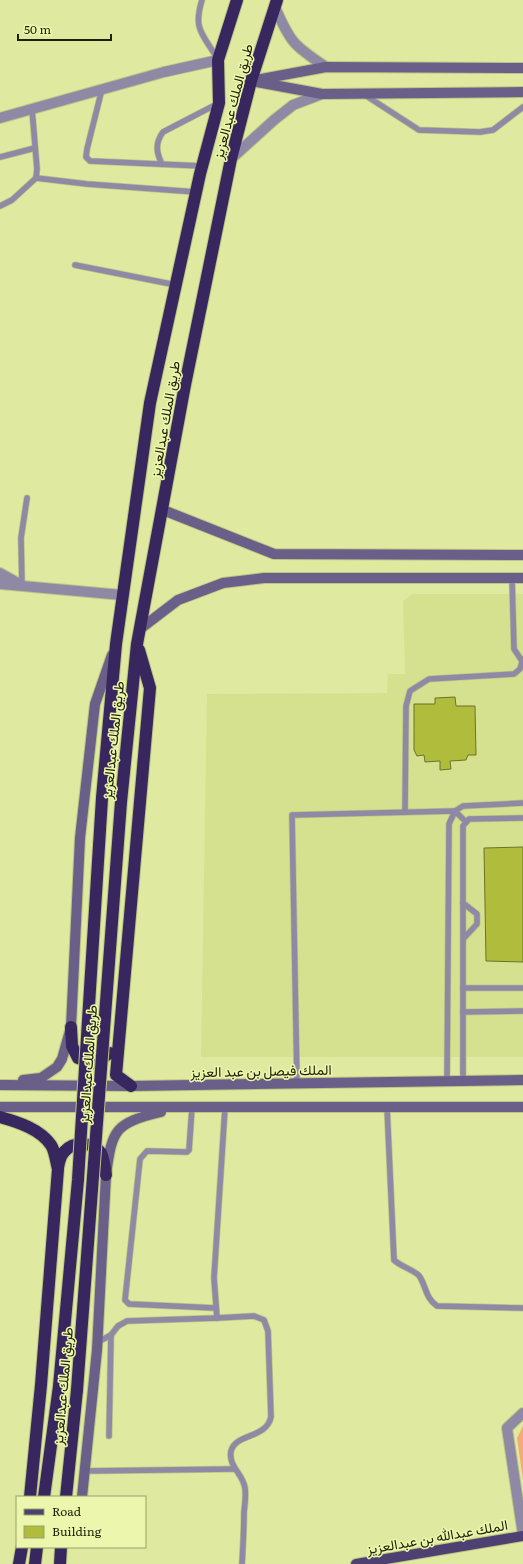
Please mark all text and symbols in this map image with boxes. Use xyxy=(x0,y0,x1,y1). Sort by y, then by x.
scale bar xyxy=(18,16,111,42)
text: 50 m xyxy=(24,20,51,38)
street label: طريق الملك عبدالعزيز xyxy=(207,41,257,162)
street label: طريق الملك عبدالعزيز xyxy=(144,359,184,480)
street label: طريق الملك عبدالعزيز xyxy=(96,680,128,801)
street label: طريق الملك عبدالعزيز xyxy=(73,1004,101,1125)
street label: الملك فيصل بن عبد العزيز xyxy=(189,1059,332,1081)
street label: طريق الملك عبدالعزيز xyxy=(47,1326,77,1447)
legend xyxy=(16,1496,146,1548)
text: Road xyxy=(52,1502,82,1520)
street label: الملك عبدالله بن عبدالعزيز xyxy=(364,1514,509,1558)
text: Building xyxy=(52,1522,102,1540)

